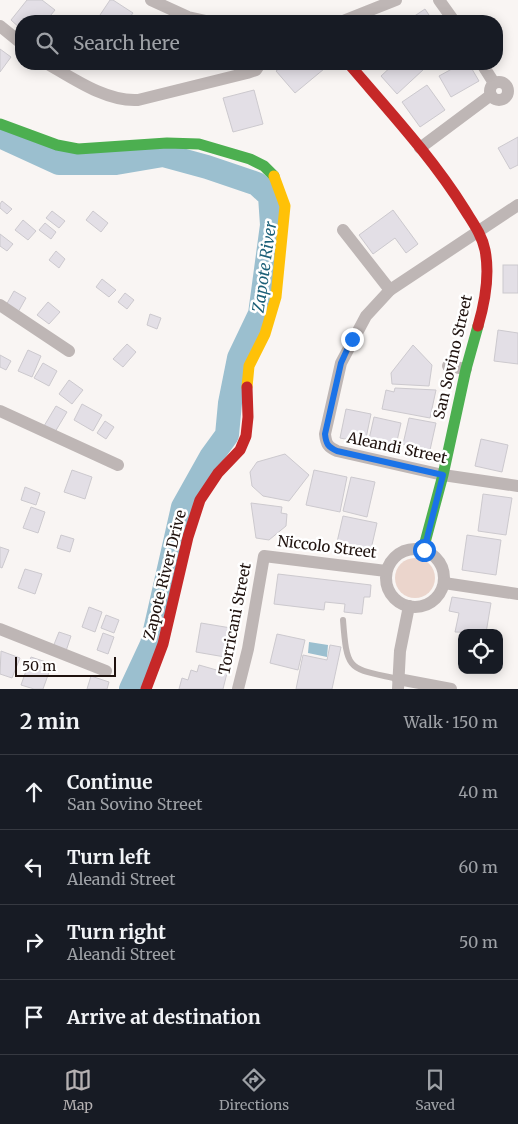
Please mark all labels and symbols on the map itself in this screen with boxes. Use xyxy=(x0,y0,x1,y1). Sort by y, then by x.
water label: Zapote River xyxy=(248,220,280,315)
street label: San Sovino Street xyxy=(429,293,476,421)
route end xyxy=(341,328,364,351)
street label: Aleandi Street xyxy=(344,427,449,467)
street label: Zapote River Drive xyxy=(139,508,190,642)
street label: Niccolo Street xyxy=(276,531,378,562)
route start xyxy=(413,539,436,562)
street label: Torricani Street xyxy=(214,561,255,677)
scale bar xyxy=(15,654,116,677)

